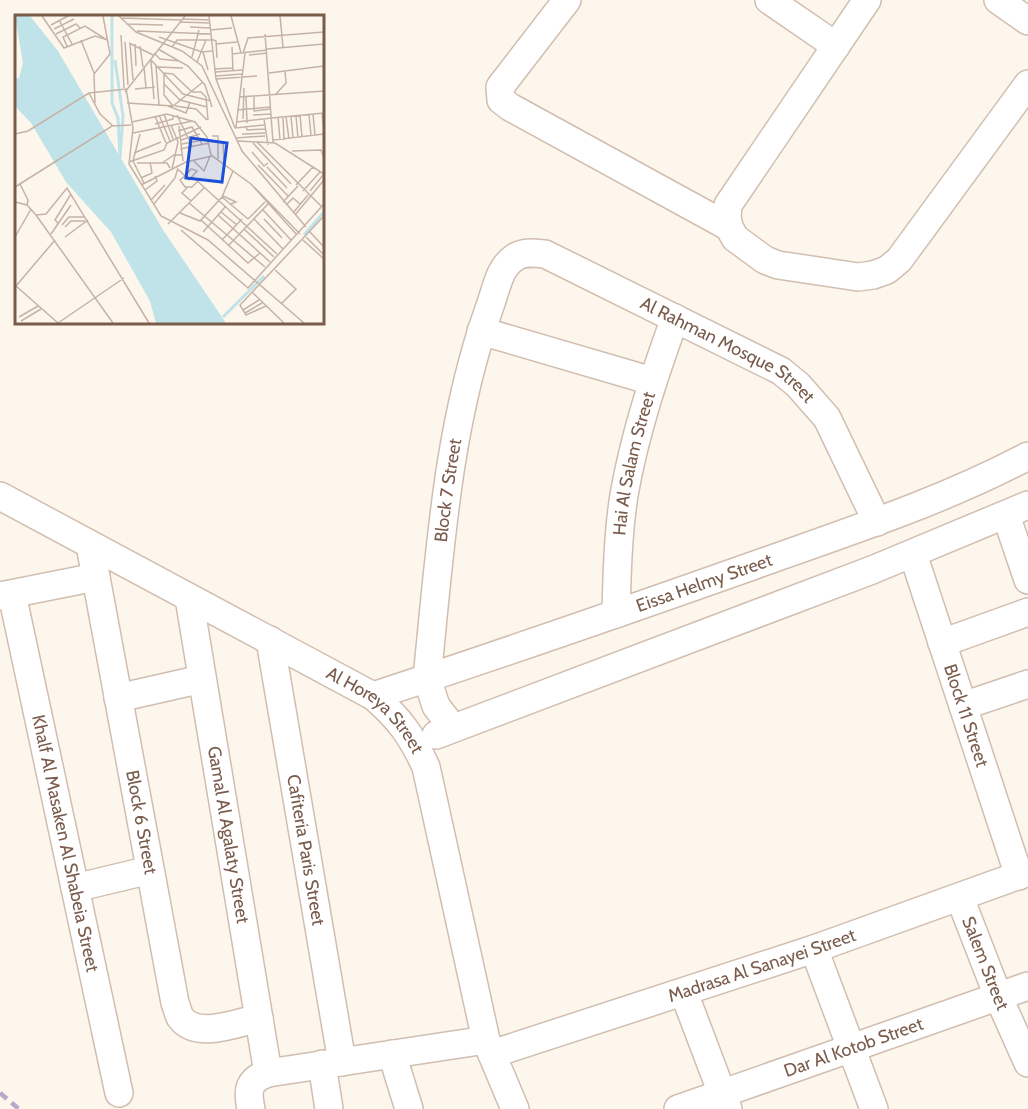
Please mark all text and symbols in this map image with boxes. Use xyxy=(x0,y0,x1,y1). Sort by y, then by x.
inset map xyxy=(15,15,324,324)
street label: Al Rahman Mosque Street xyxy=(637,292,820,407)
street label: Hai Al Salam Street xyxy=(608,389,660,536)
street label: Block 7 Street xyxy=(430,437,466,543)
street label: Eissa Helmy Street xyxy=(633,549,775,617)
street label: Block 11 Street xyxy=(939,661,993,770)
street label: Al Horeya Street xyxy=(323,662,428,757)
street label: Khalf Al Masaken Al Shabeia Street xyxy=(27,713,104,974)
street label: Gamal Al Agalaty Street xyxy=(203,744,254,925)
street label: Block 6 Street xyxy=(121,768,162,876)
street label: Cafiteria Paris Street xyxy=(282,773,330,927)
street label: Salem Street xyxy=(957,913,1014,1014)
street label: Madrasa Al Sanayei Street xyxy=(665,924,859,1007)
street label: Dar Al Kotob Street xyxy=(781,1013,926,1082)

